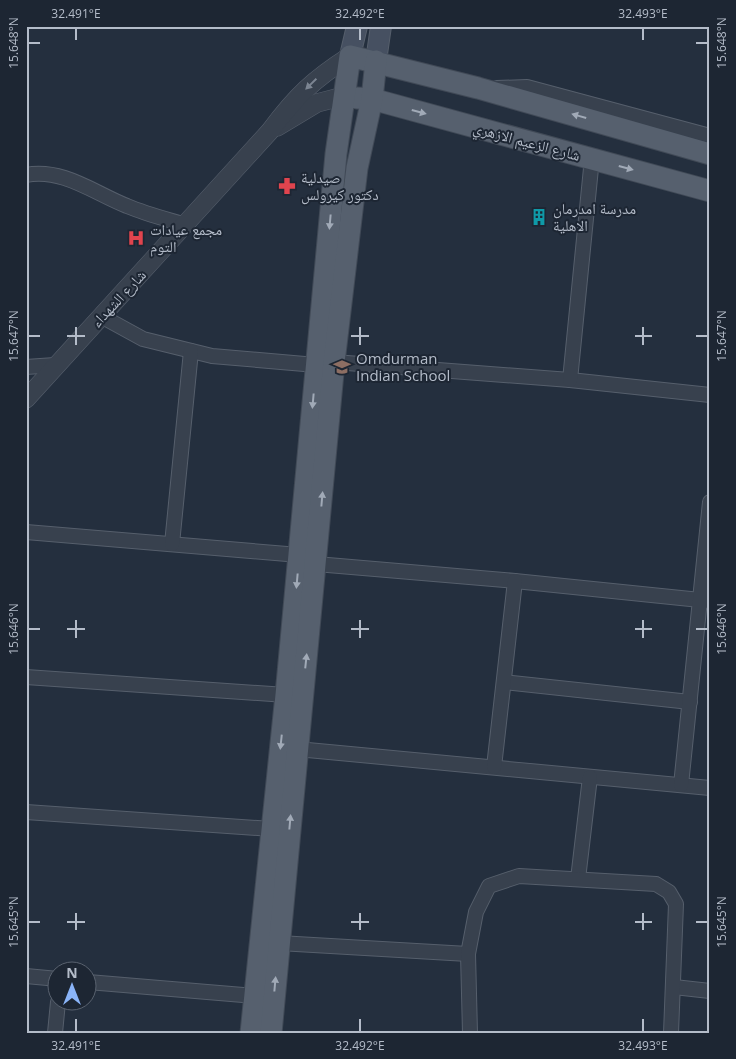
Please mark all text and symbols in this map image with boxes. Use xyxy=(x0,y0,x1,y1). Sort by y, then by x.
text: 32.491°E xyxy=(51,5,101,22)
text: 32.492°E xyxy=(335,5,385,22)
text: 32.493°E xyxy=(618,5,668,22)
text: 15.648°N xyxy=(5,17,22,69)
text: 15.648°N xyxy=(713,17,730,69)
one-way arrow xyxy=(305,78,317,90)
one-way arrow xyxy=(411,108,426,116)
one-way arrow xyxy=(571,112,586,120)
street label: شارع الزعيم الازهري xyxy=(471,117,583,168)
one-way arrow xyxy=(619,164,634,172)
place label: صيدلية دكتور كيرولس xyxy=(301,167,379,205)
pharmacy icon: صيدلية دكتور كيرولس xyxy=(277,176,297,196)
place label: مدرسة امدرمان الاهلية xyxy=(553,198,636,235)
building icon: مدرسة امدرمان الاهلية xyxy=(529,207,549,227)
one-way arrow xyxy=(326,215,334,231)
place label: مجمع عيادات التوم xyxy=(150,219,222,257)
hospital icon: مجمع عيادات التوم xyxy=(126,228,146,248)
street label: شارع الشهداء xyxy=(86,265,151,332)
text: 15.647°N xyxy=(5,310,22,362)
text: 15.647°N xyxy=(713,310,730,362)
place label: Omdurman Indian School xyxy=(356,348,450,385)
school or university icon: Omdurman Indian School xyxy=(332,357,352,377)
one-way arrow xyxy=(309,394,317,410)
one-way arrow xyxy=(318,491,326,507)
one-way arrow xyxy=(293,573,301,589)
text: 15.646°N xyxy=(5,603,22,655)
text: 15.646°N xyxy=(713,603,730,655)
one-way arrow xyxy=(302,652,310,668)
one-way arrow xyxy=(277,735,285,751)
one-way arrow xyxy=(286,814,294,830)
text: 15.645°N xyxy=(5,896,22,948)
text: 15.645°N xyxy=(713,896,730,948)
north arrow xyxy=(48,962,98,1012)
text: N xyxy=(66,963,78,982)
one-way arrow xyxy=(271,976,279,992)
text: 32.491°E xyxy=(51,1037,101,1054)
text: 32.492°E xyxy=(335,1037,385,1054)
text: 32.493°E xyxy=(618,1037,668,1054)

